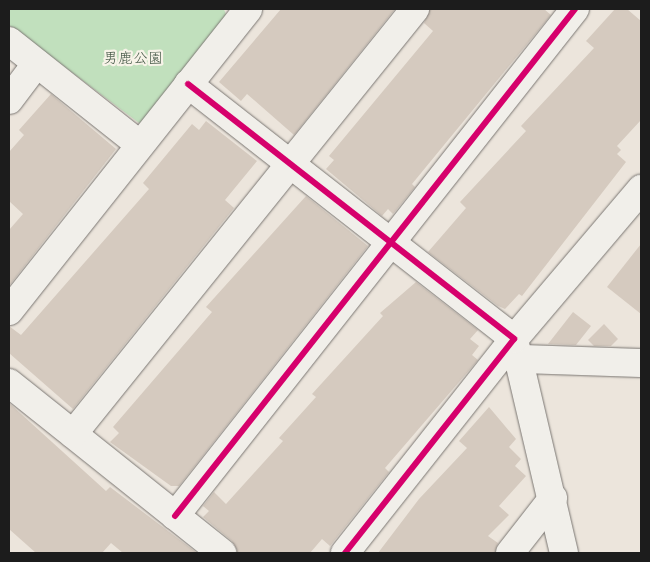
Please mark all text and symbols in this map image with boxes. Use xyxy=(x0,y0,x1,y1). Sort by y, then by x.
park label: 男鹿公園 xyxy=(103,49,163,67)

